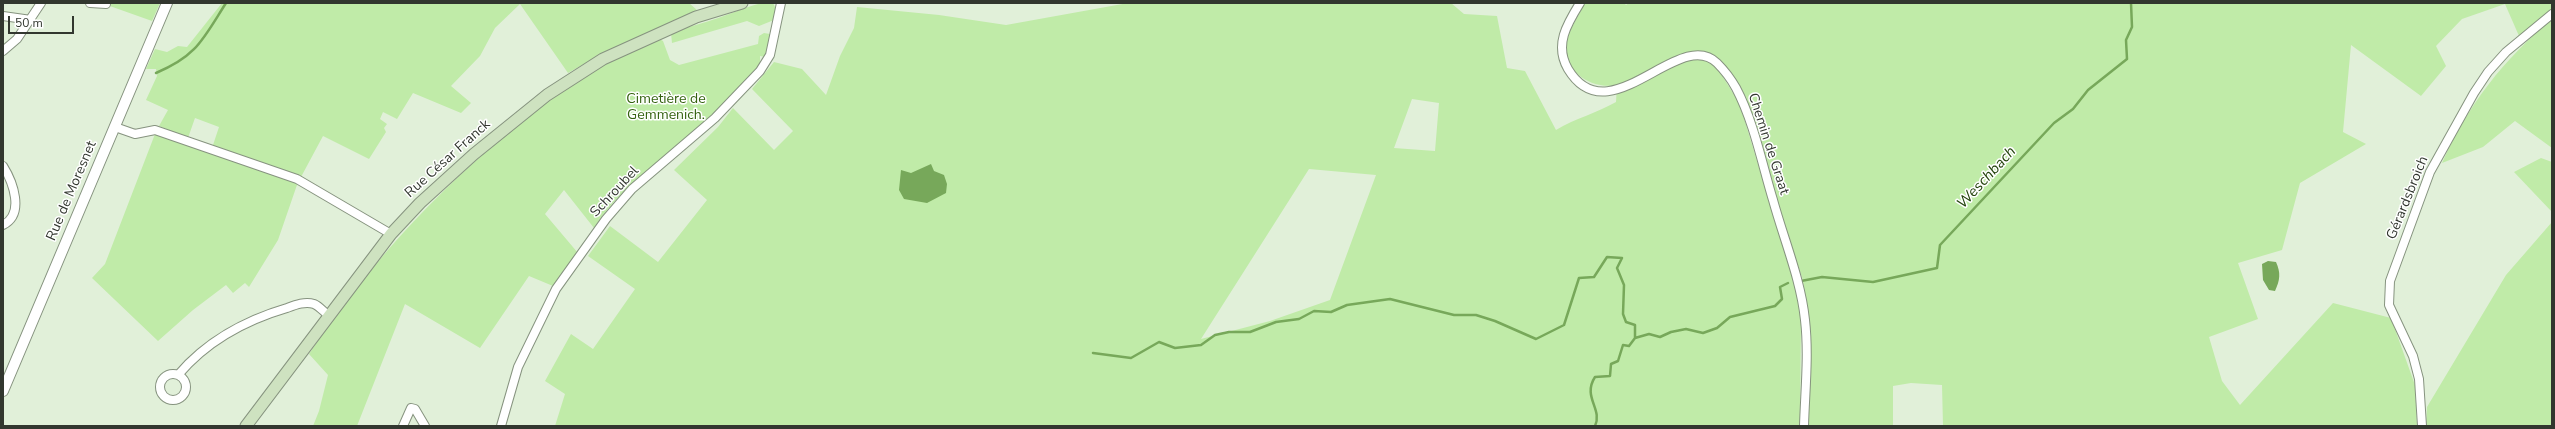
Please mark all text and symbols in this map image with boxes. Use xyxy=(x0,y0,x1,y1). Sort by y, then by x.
scale bar xyxy=(10,8,76,34)
text: 50 m xyxy=(15,15,43,31)
street label: Chemin de Graat xyxy=(1744,91,1792,197)
park label: Cimetière de Gemmenich. xyxy=(626,92,706,124)
street label: Rue César Franck xyxy=(402,116,494,202)
street label: Rue de Moresnet xyxy=(43,139,101,243)
water label: Weschbach xyxy=(1954,143,2020,213)
street label: Gérardsbroich xyxy=(2384,154,2432,242)
street label: Schroubel xyxy=(587,163,643,221)

